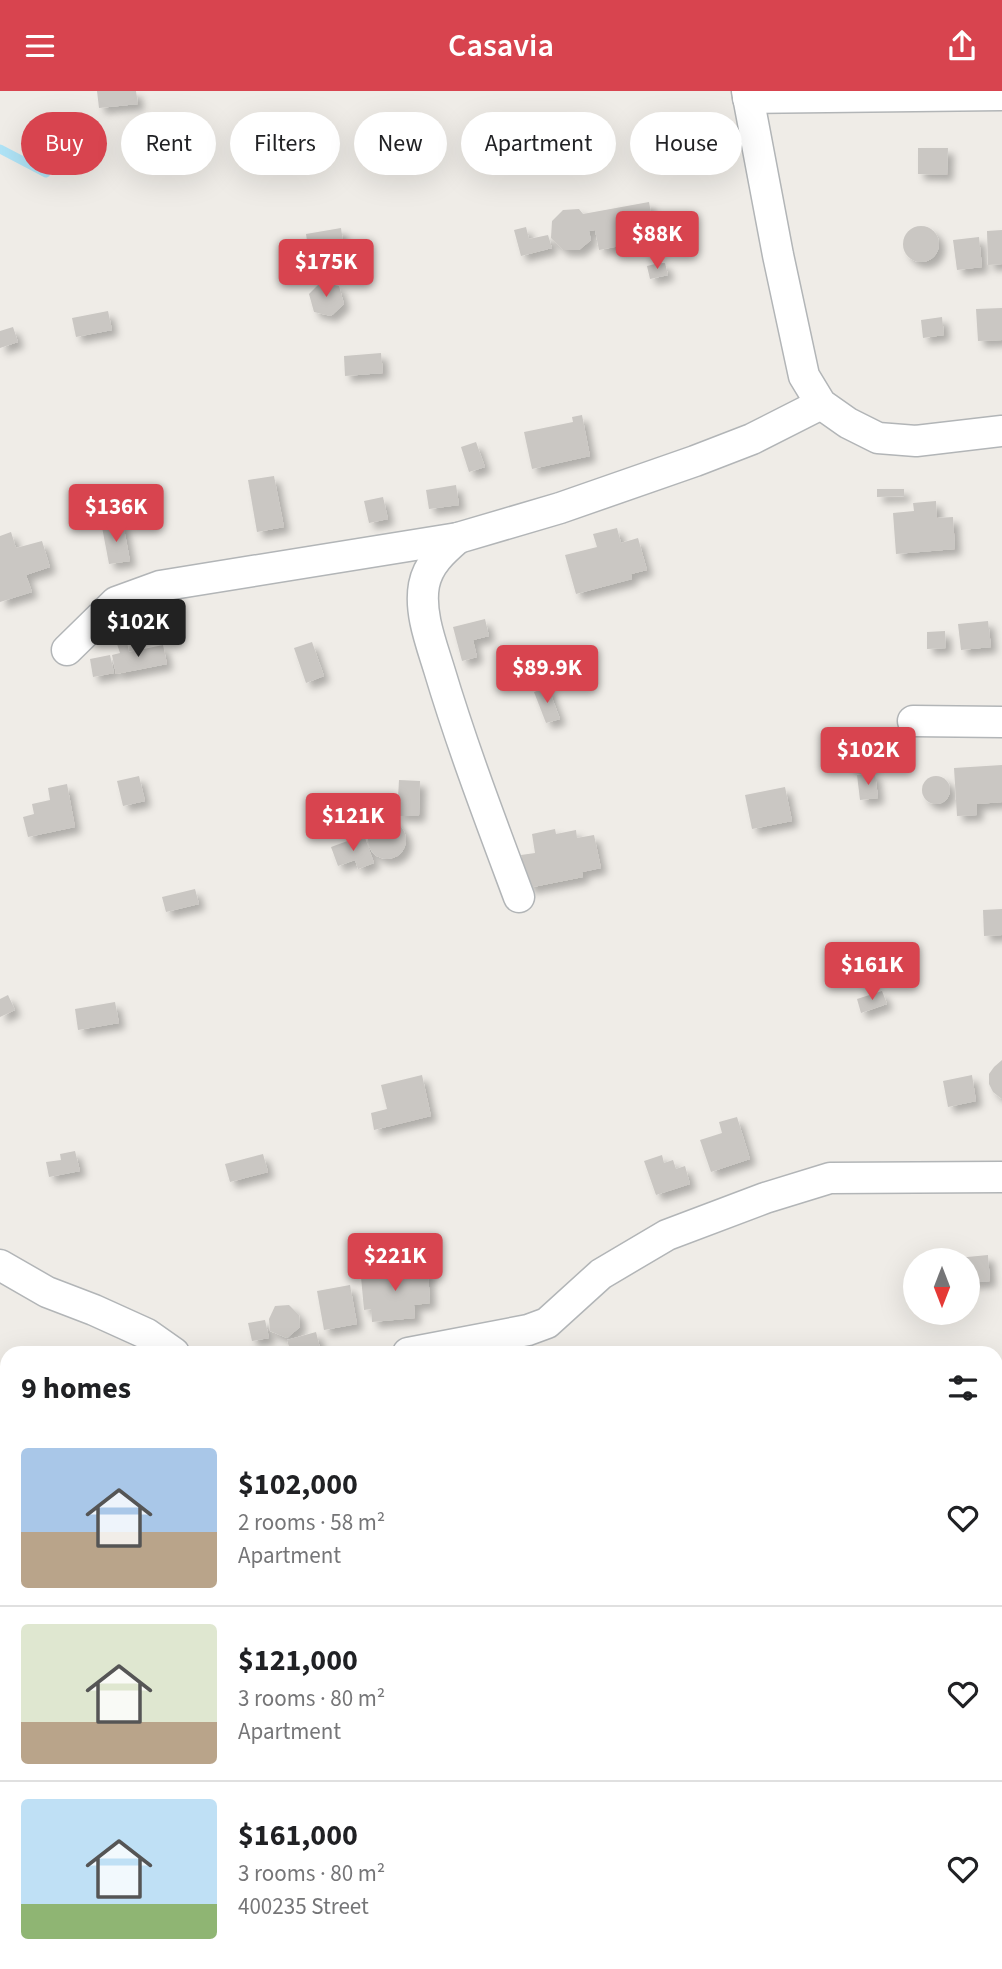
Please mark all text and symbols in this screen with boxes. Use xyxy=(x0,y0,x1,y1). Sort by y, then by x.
text: Casavia xyxy=(448,23,554,69)
icon: menu xyxy=(21,27,59,65)
icon: share xyxy=(943,27,981,65)
chip: Buy xyxy=(21,112,107,175)
chip: Rent xyxy=(121,112,216,175)
chip: Filters xyxy=(230,112,340,175)
chip: New xyxy=(354,112,447,175)
chip: Apartment xyxy=(461,112,616,175)
chip: House xyxy=(630,112,742,175)
pin: $88K xyxy=(616,211,698,271)
text: $88K xyxy=(632,217,682,250)
pin: $175K xyxy=(277,239,375,299)
text: $175K xyxy=(295,245,357,278)
pin: $136K xyxy=(67,484,165,544)
text: $136K xyxy=(85,490,147,523)
pin: $102K xyxy=(89,599,187,659)
text: $102K xyxy=(107,605,169,638)
pin: $89.9K xyxy=(490,645,604,705)
text: $89.9K xyxy=(512,651,582,684)
pin: $102K xyxy=(819,727,917,787)
text: $102K xyxy=(837,733,899,766)
pin: $121K xyxy=(304,793,402,853)
text: $121K xyxy=(322,799,384,832)
pin: $161K xyxy=(823,943,921,1002)
text: $161K xyxy=(841,948,903,981)
pin: $221K xyxy=(346,1233,444,1293)
text: $221K xyxy=(364,1239,426,1272)
north arrow xyxy=(903,1248,980,1325)
map controls xyxy=(903,1248,980,1325)
text: 9 homes xyxy=(21,1367,131,1410)
icon: filters xyxy=(944,1369,982,1407)
text: $102,000 xyxy=(238,1463,358,1506)
icon: home xyxy=(77,1476,161,1560)
icon: heart xyxy=(944,1499,982,1537)
text: 2 rooms · 58 m² xyxy=(238,1506,385,1539)
text: Apartment xyxy=(238,1539,341,1572)
text: $121,000 xyxy=(238,1639,358,1682)
icon: home xyxy=(77,1652,161,1736)
icon: heart xyxy=(944,1675,982,1713)
text: 3 rooms · 80 m² xyxy=(238,1682,385,1715)
text: Apartment xyxy=(238,1715,341,1748)
text: $161,000 xyxy=(238,1814,358,1857)
icon: home xyxy=(77,1827,161,1911)
icon: heart xyxy=(944,1850,982,1888)
text: 3 rooms · 80 m² xyxy=(238,1857,385,1890)
text: 400235 Street xyxy=(238,1890,369,1923)

